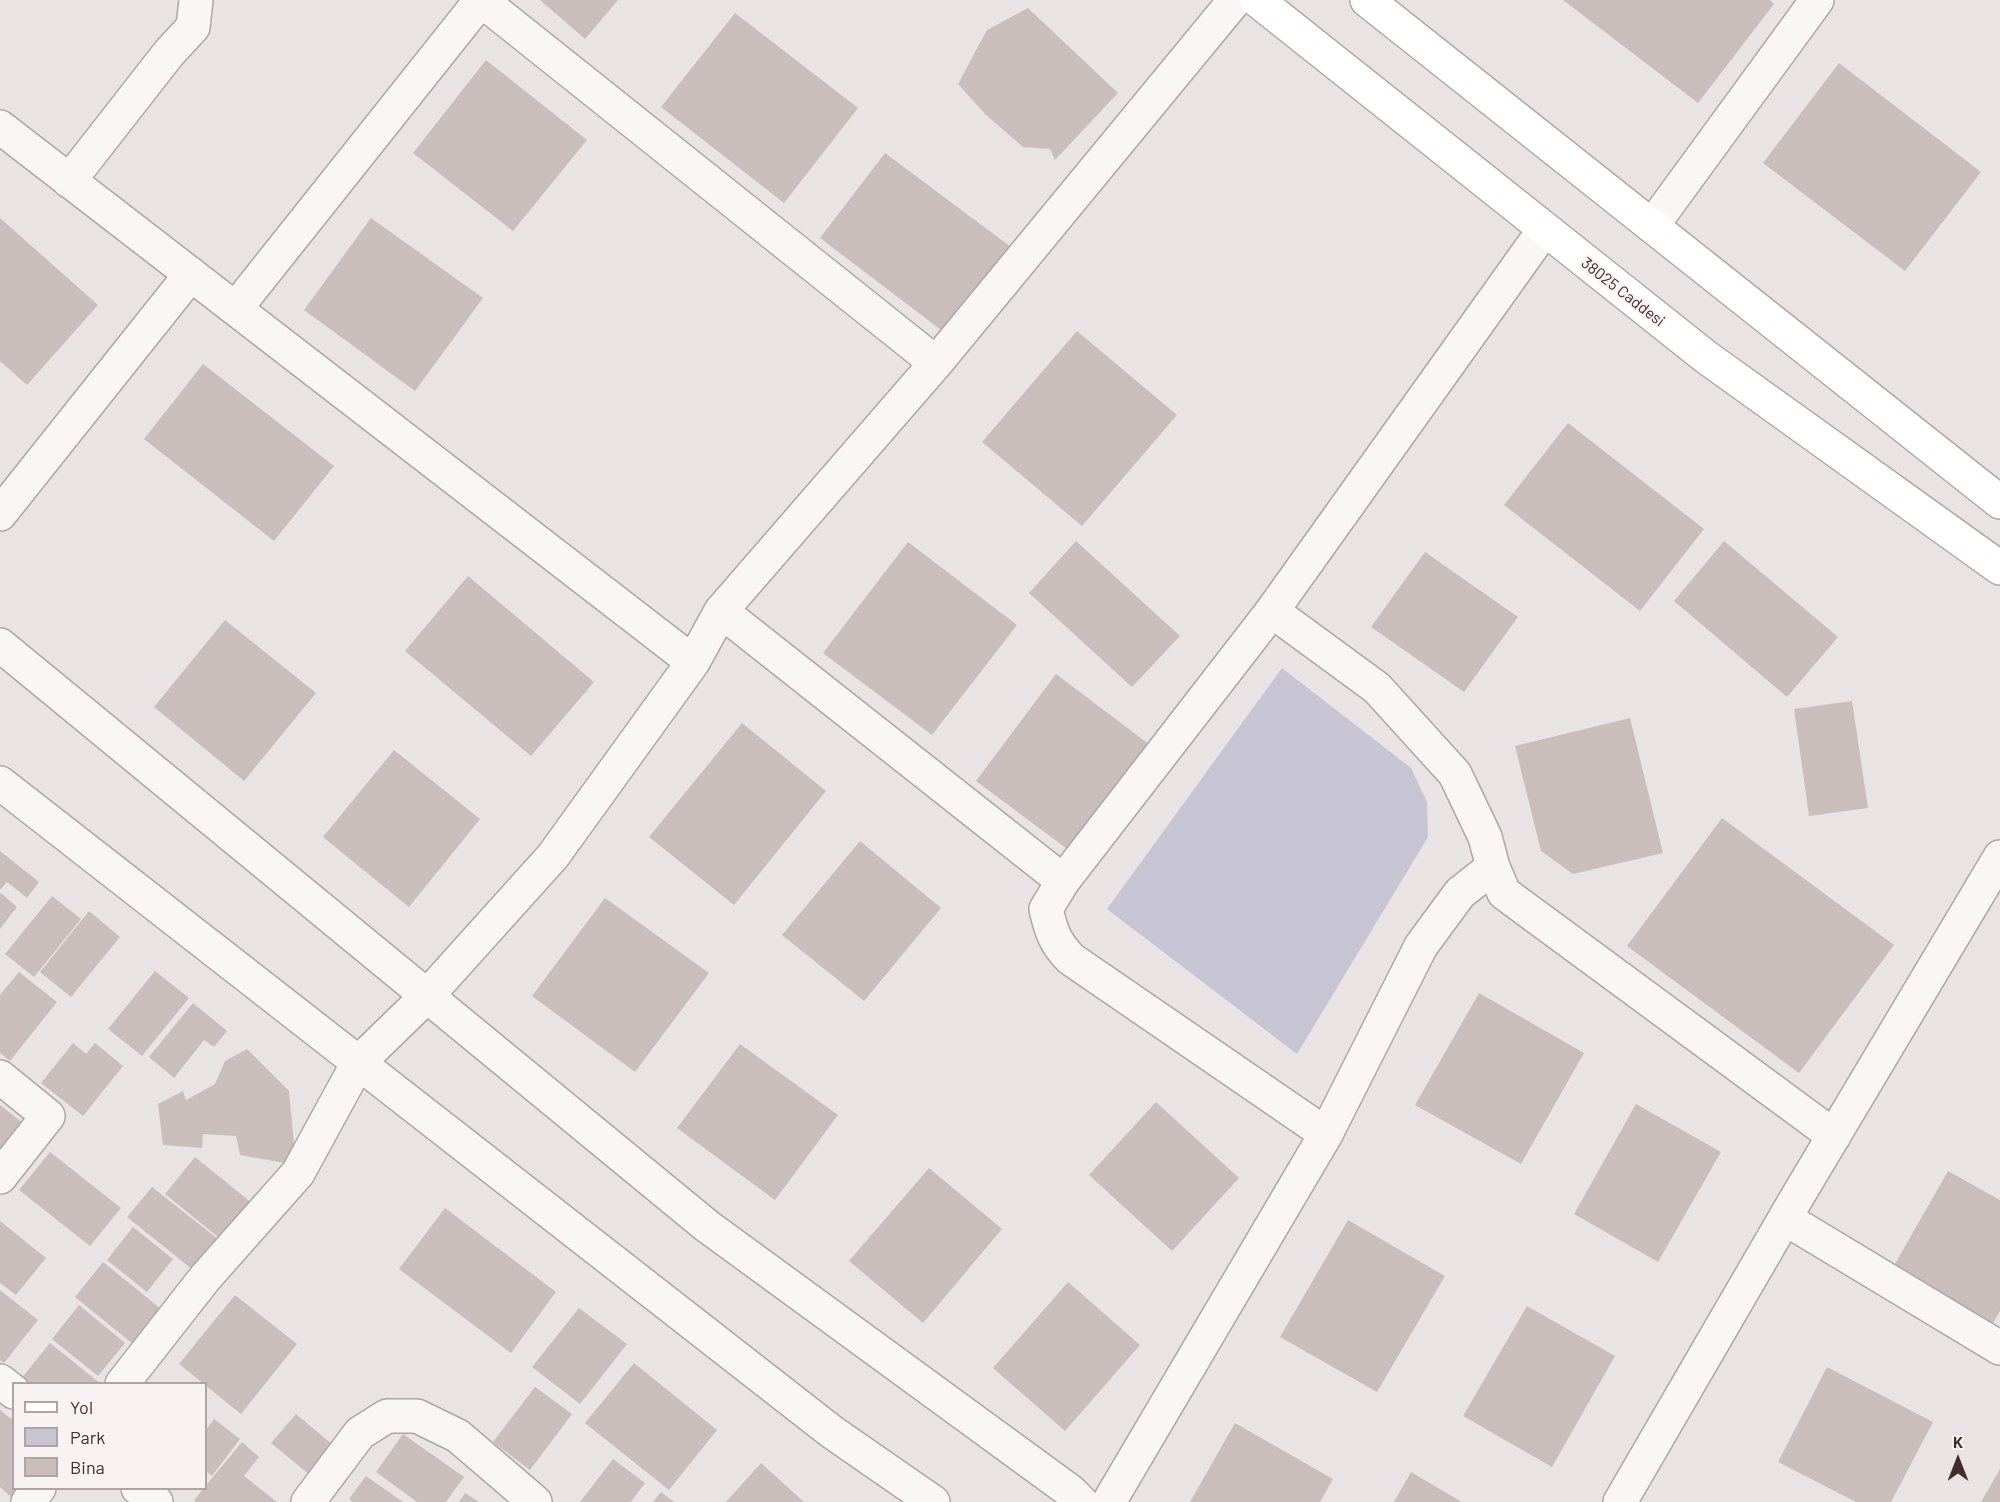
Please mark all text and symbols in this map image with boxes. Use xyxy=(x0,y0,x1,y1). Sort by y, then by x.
street label: 38025 Caddesi xyxy=(1577,253,1669,331)
legend xyxy=(12,1382,207,1490)
text: Yol xyxy=(70,1396,93,1418)
text: Park xyxy=(70,1426,105,1448)
north arrow xyxy=(1928,1430,1988,1490)
text: K xyxy=(1953,1432,1963,1451)
text: Bina xyxy=(70,1456,105,1478)

